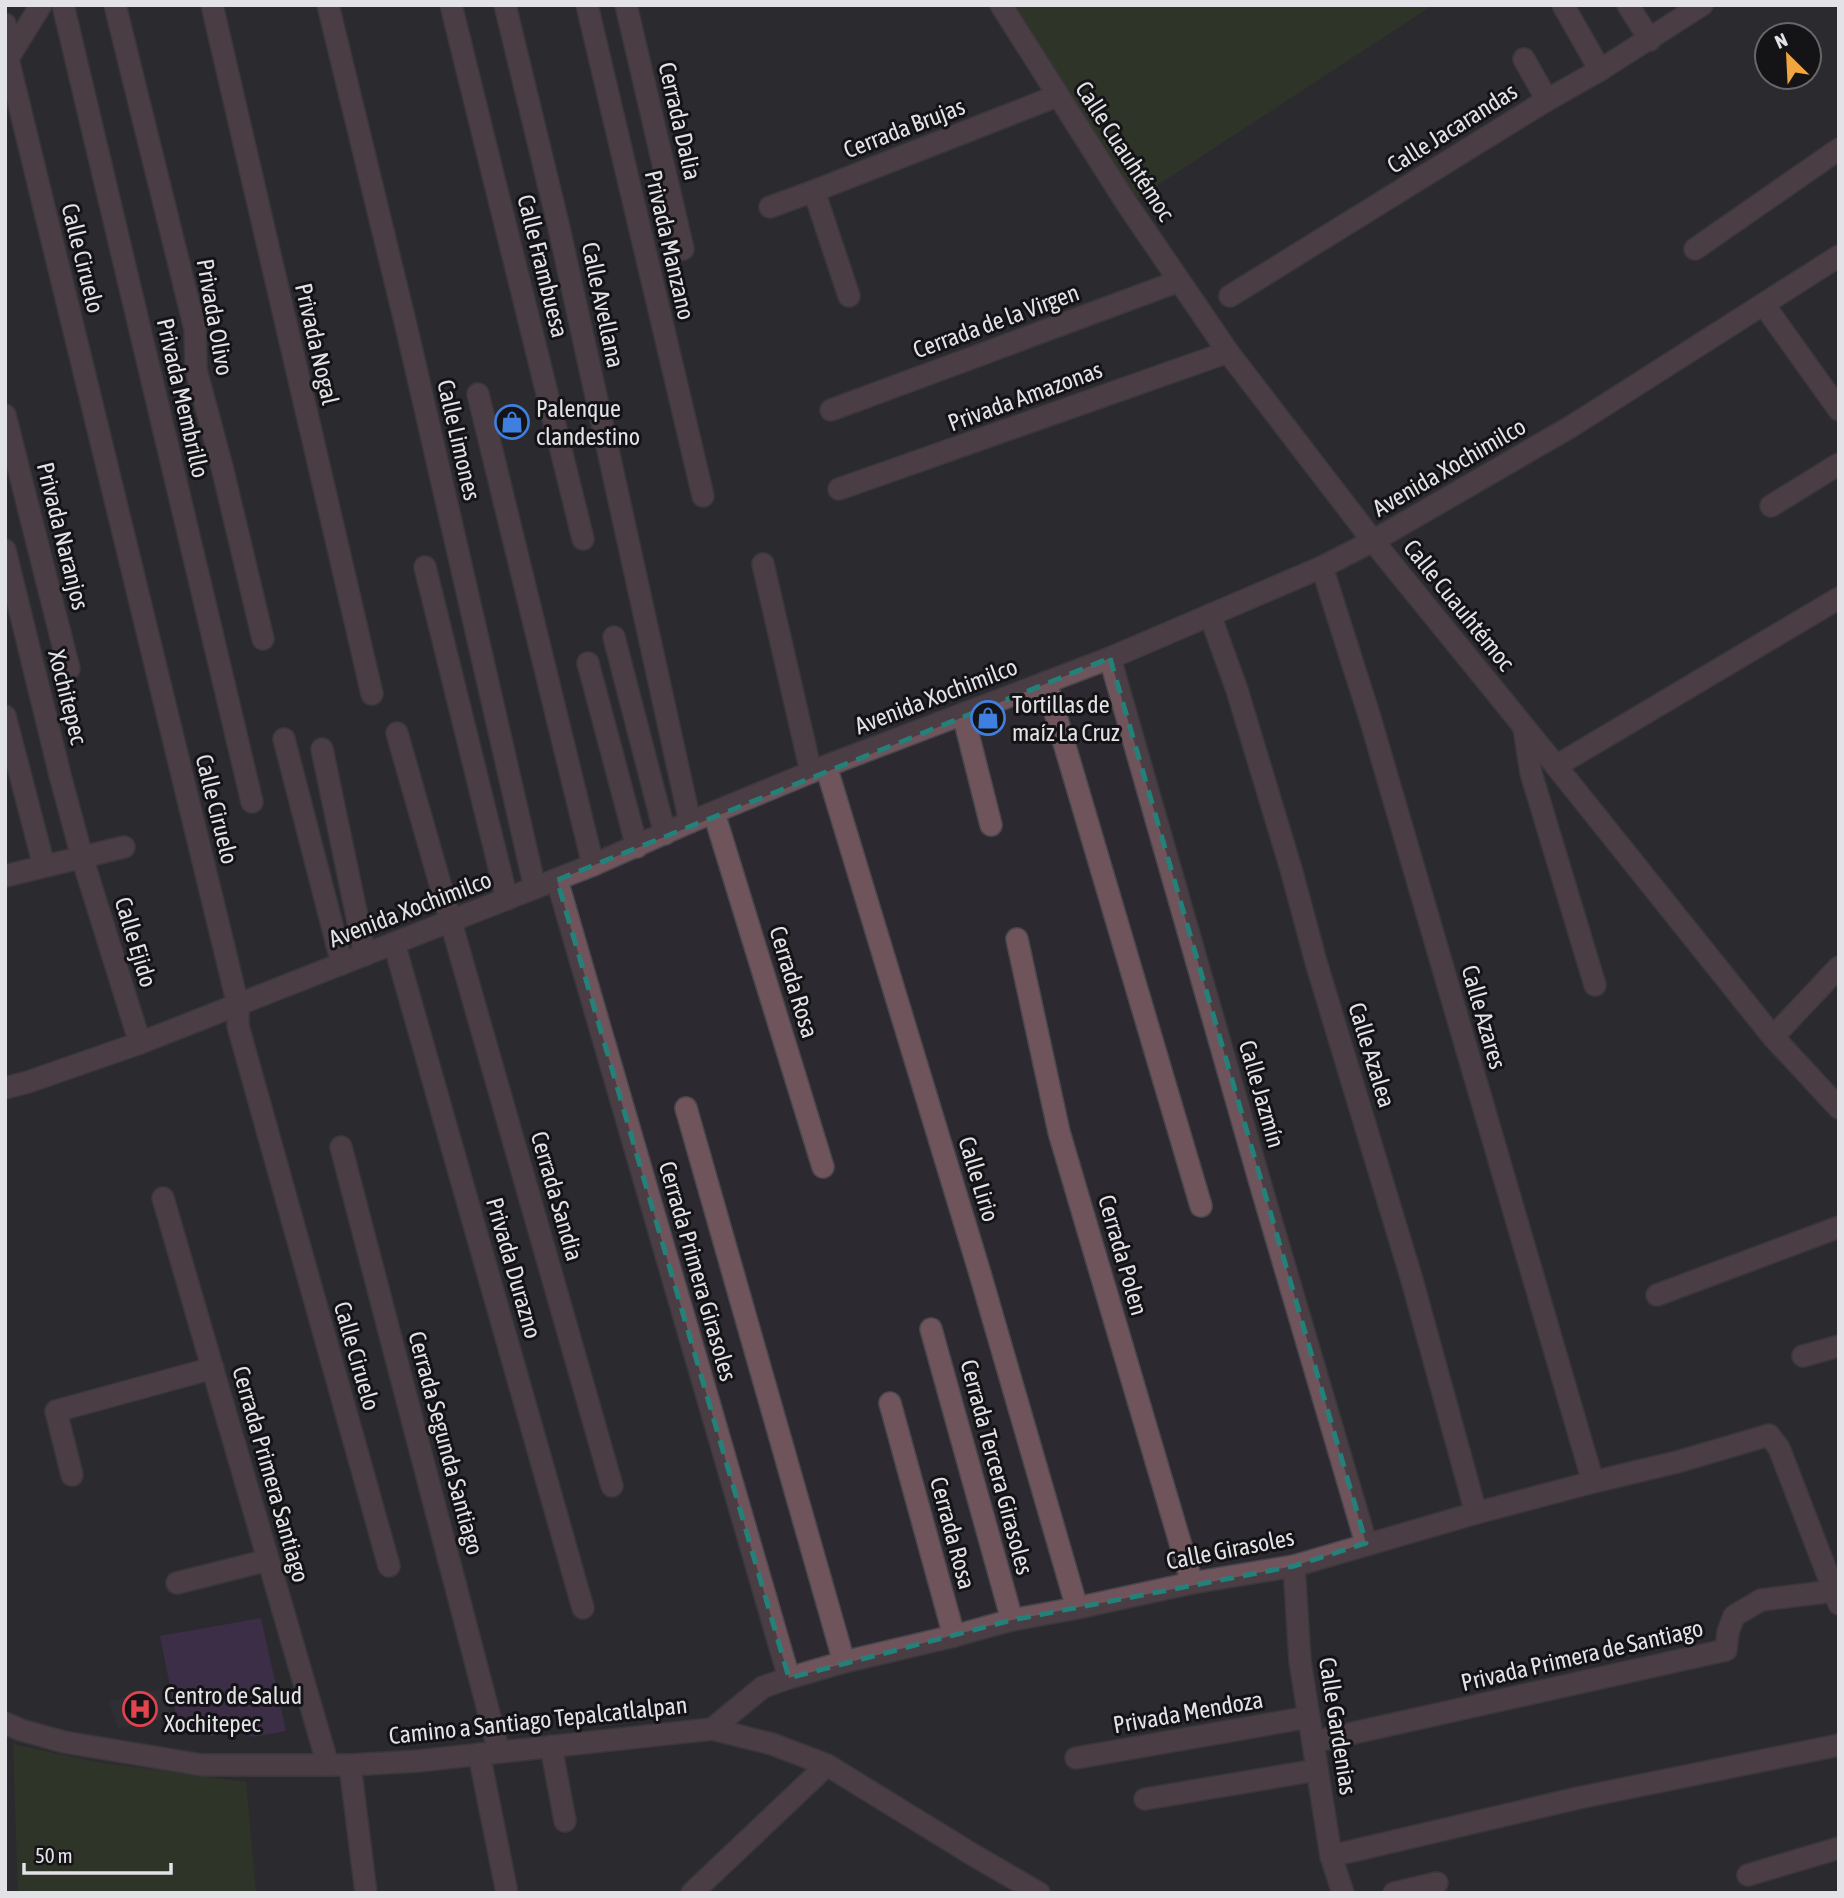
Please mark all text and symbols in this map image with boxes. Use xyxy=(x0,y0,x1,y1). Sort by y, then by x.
north arrow xyxy=(1753,21,1823,91)
text: N xyxy=(1771,28,1791,53)
street label: Cerrada Dalia xyxy=(653,60,707,182)
street label: Calle Cuauhtémoc xyxy=(1070,76,1180,226)
street label: Calle Jacarandas xyxy=(1382,77,1522,179)
street label: Cerrada Brujas xyxy=(840,93,968,163)
street label: Privada Manzano xyxy=(640,168,700,322)
street label: Calle Frambuesa xyxy=(512,192,574,340)
street label: Calle Ciruelo xyxy=(56,200,110,316)
street label: Calle Avellana xyxy=(577,240,629,370)
street label: Privada Olivo xyxy=(191,257,239,377)
street label: Cerrada de la Virgen xyxy=(909,278,1083,364)
street label: Privada Nogal xyxy=(290,281,344,408)
street label: Privada Membrillo xyxy=(152,316,214,480)
street label: Privada Amazonas xyxy=(944,356,1106,436)
street label: Calle Limones xyxy=(432,377,486,503)
place label: Palenque clandestino xyxy=(536,395,640,450)
shop icon: Palenque clandestino xyxy=(493,403,531,441)
street label: Avenida Xochimilco xyxy=(1368,412,1530,522)
street label: Privada Naranjos xyxy=(32,459,94,613)
street label: Calle Cuauhtémoc xyxy=(1398,534,1520,676)
street label: Xochitepec xyxy=(43,647,93,747)
street label: Avenida Xochimilco xyxy=(851,653,1021,739)
place label: Tortillas de maíz La Cruz xyxy=(1012,691,1120,746)
shop icon: Tortillas de maíz La Cruz xyxy=(969,699,1007,737)
street label: Calle Ciruelo xyxy=(190,751,244,867)
street label: Avenida Xochimilco xyxy=(325,866,495,952)
street label: Calle Ejido xyxy=(110,894,162,990)
street label: Cerrada Rosa xyxy=(764,923,824,1041)
street label: Calle Azares xyxy=(1456,962,1512,1072)
street label: Calle Azalea xyxy=(1343,999,1401,1111)
street label: Calle Jazmín xyxy=(1234,1037,1290,1151)
street label: Cerrada Sandia xyxy=(526,1128,588,1264)
street label: Calle Lirio xyxy=(953,1133,1005,1225)
street label: Cerrada Primera Girasoles xyxy=(654,1158,742,1384)
street label: Cerrada Polen xyxy=(1093,1192,1153,1318)
street label: Privada Durazno xyxy=(481,1194,547,1342)
street label: Calle Ciruelo xyxy=(329,1298,385,1414)
street label: Cerrada Segunda Santiago xyxy=(403,1328,489,1558)
street label: Cerrada Tercera Girasoles xyxy=(955,1357,1039,1577)
street label: Cerrada Primera Santiago xyxy=(227,1363,315,1585)
street label: Cerrada Rosa xyxy=(925,1474,981,1592)
street label: Calle Girasoles xyxy=(1164,1523,1296,1575)
street label: Privada Primera de Santiago xyxy=(1458,1614,1706,1696)
street label: Calle Gardenias xyxy=(1314,1655,1362,1797)
place label: Centro de Salud Xochitepec xyxy=(164,1682,302,1737)
street label: Privada Mendoza xyxy=(1111,1686,1265,1738)
hospital icon: Centro de Salud Xochitepec xyxy=(121,1690,159,1728)
street label: Camino a Santiago Tepalcatlalpan xyxy=(387,1691,689,1749)
scale bar xyxy=(24,1832,172,1876)
text: 50 m xyxy=(35,1843,73,1867)

